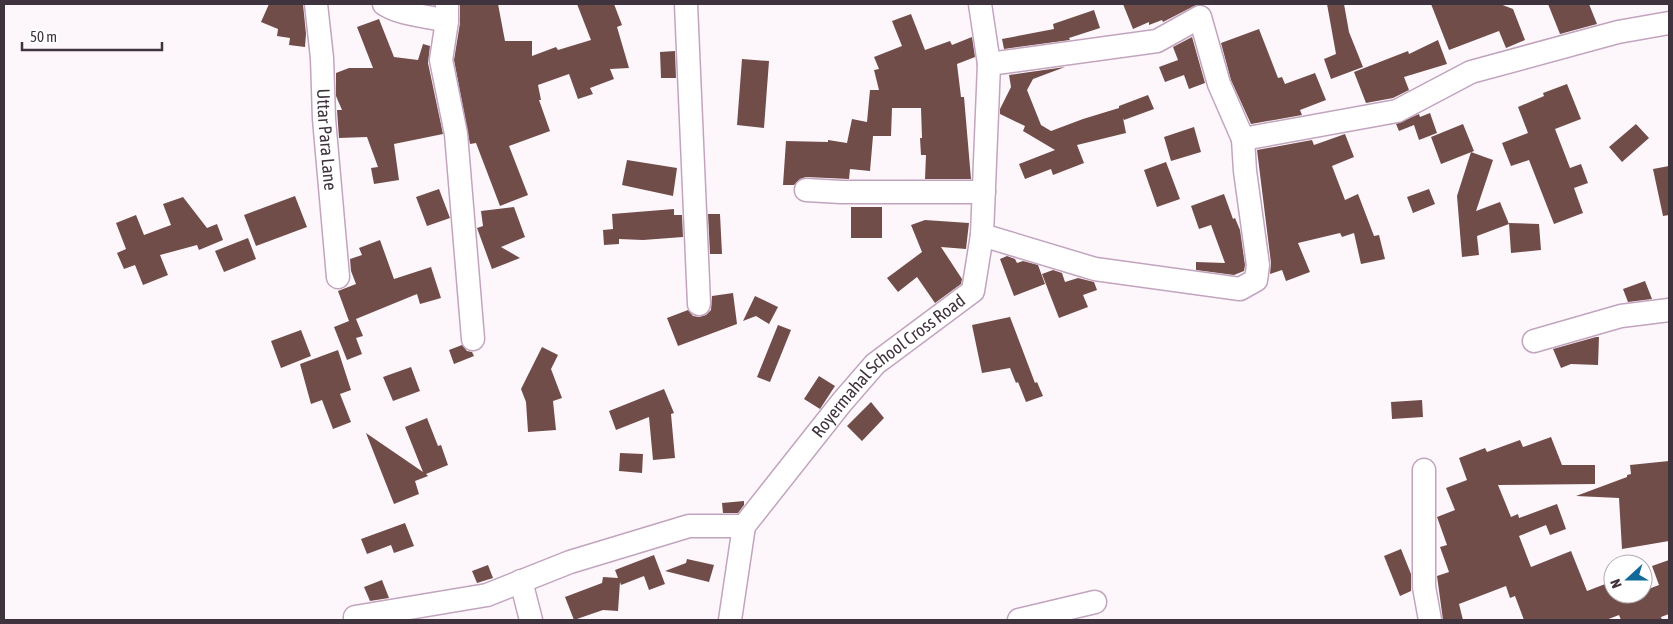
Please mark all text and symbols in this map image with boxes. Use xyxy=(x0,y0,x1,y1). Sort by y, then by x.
scale bar xyxy=(22,20,162,52)
text: 50 m xyxy=(30,28,57,45)
street label: Uttar Para Lane xyxy=(313,88,341,191)
street label: Royermahal School Cross Road xyxy=(807,290,969,441)
north arrow xyxy=(1603,554,1653,604)
text: N xyxy=(1607,577,1625,590)

